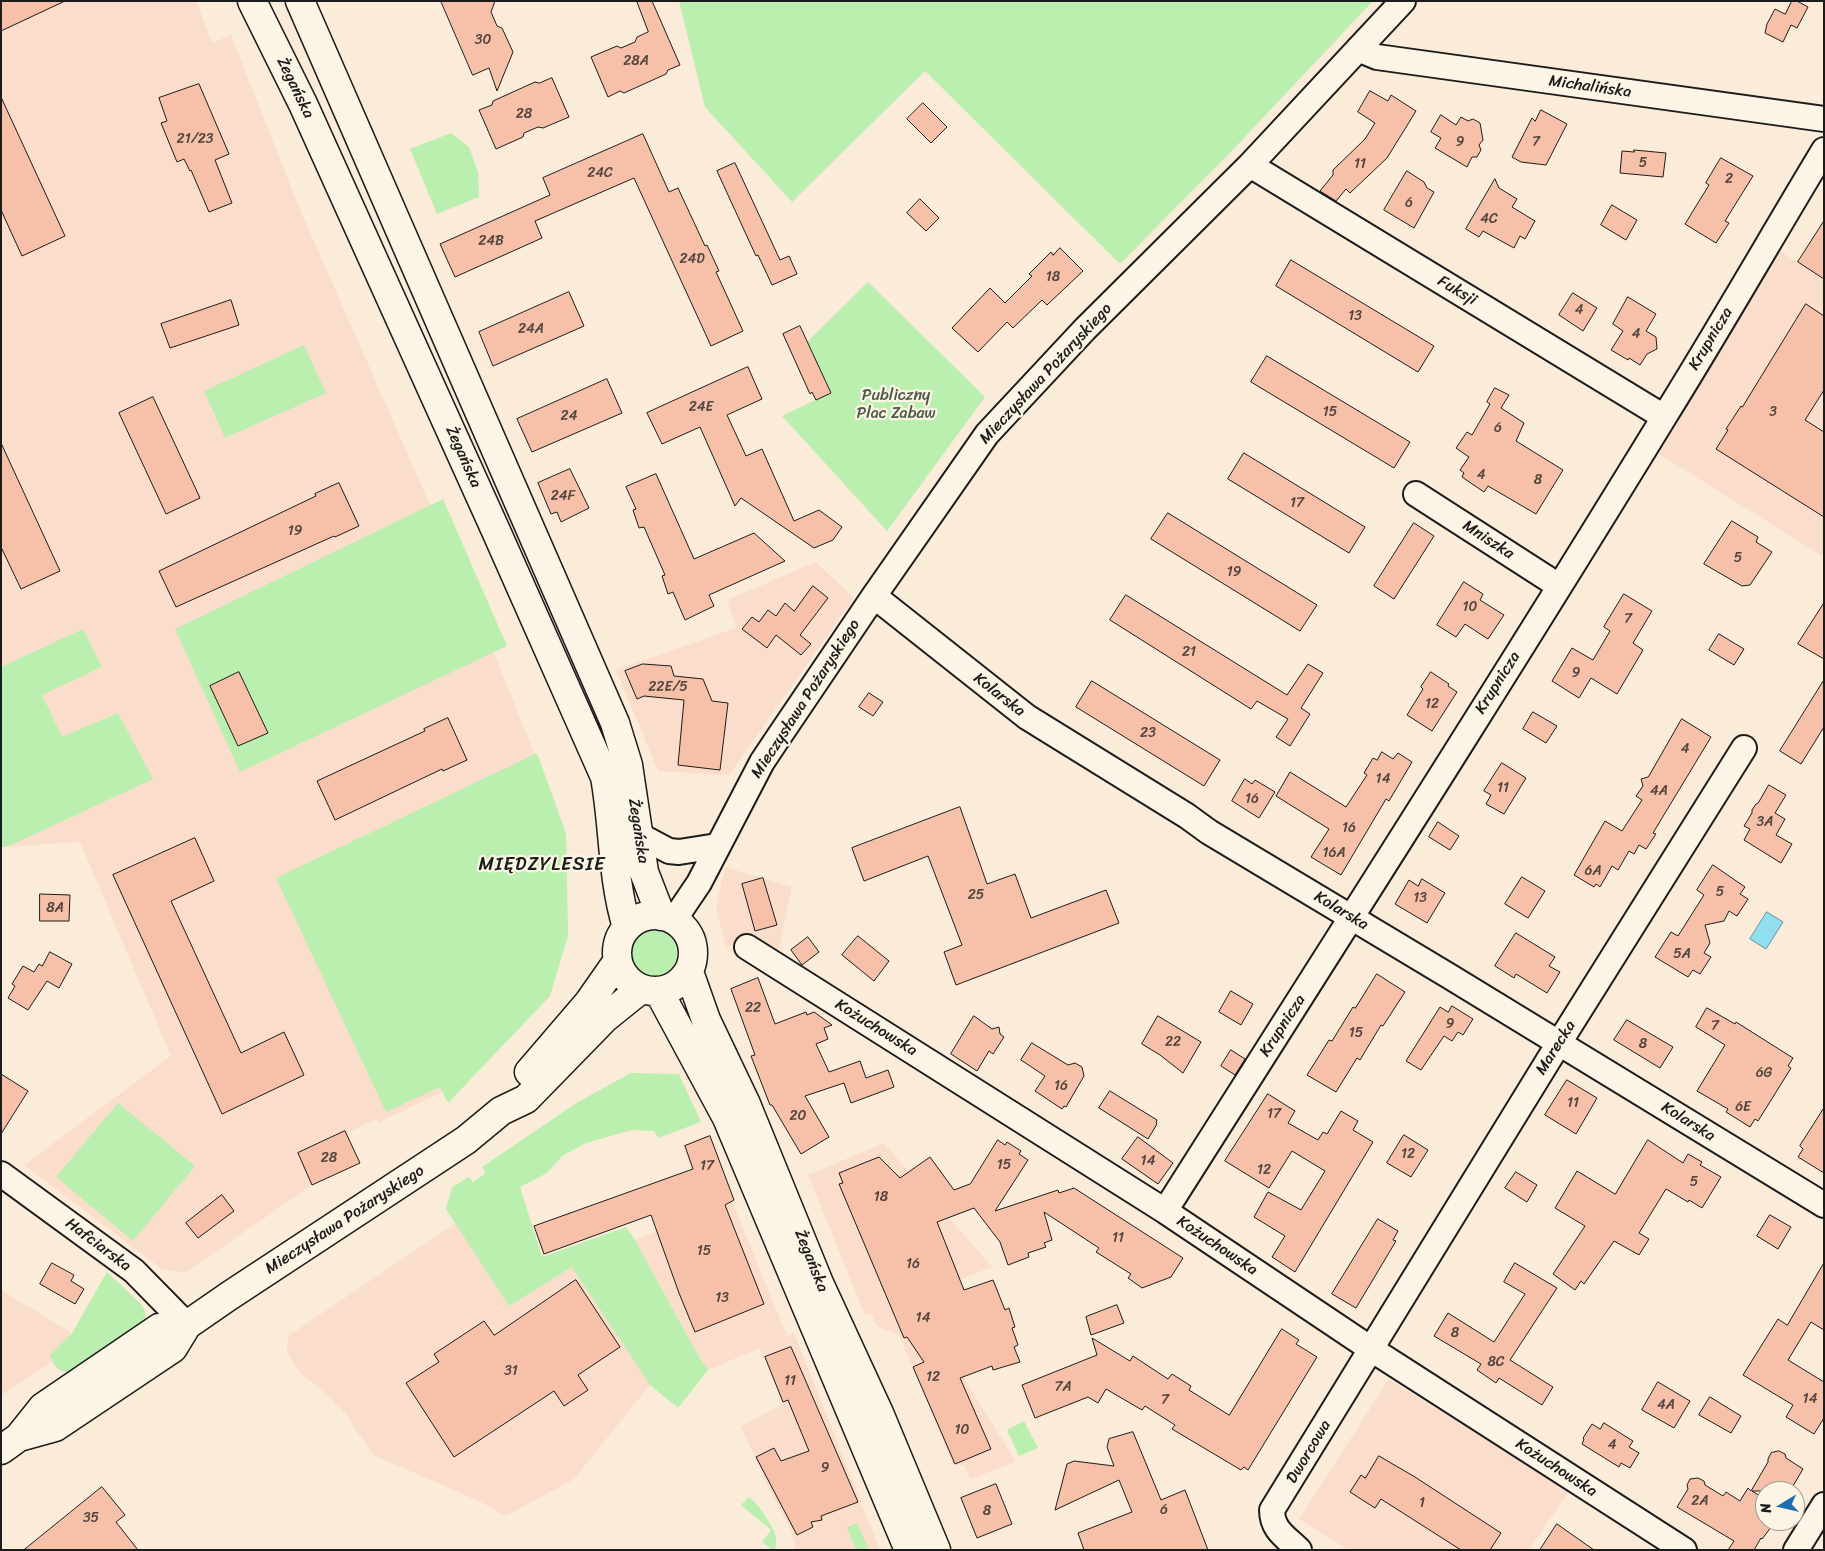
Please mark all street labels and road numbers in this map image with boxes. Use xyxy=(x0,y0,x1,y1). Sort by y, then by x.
street label: Żegańska xyxy=(272,54,318,122)
street label: Michalińska xyxy=(1547,72,1633,102)
street label: Fuksji xyxy=(1434,272,1480,310)
street label: Mieczysława Pożaryskiego xyxy=(976,300,1116,448)
street label: Krupnicza xyxy=(1685,304,1737,374)
street label: Żegańska xyxy=(441,423,485,491)
street label: Mniszka xyxy=(1459,516,1517,564)
street label: Mieczysława Pożaryskiego xyxy=(747,616,865,782)
street label: Krupnicza xyxy=(1471,648,1525,718)
street label: Kolarska xyxy=(969,669,1029,721)
street label: Żegańska xyxy=(623,797,653,865)
street label: Kolarska xyxy=(1310,887,1372,935)
street label: Krupnicza xyxy=(1256,991,1310,1061)
street label: Kożuchowska xyxy=(831,995,921,1061)
street label: Marecka xyxy=(1532,1017,1580,1079)
street label: Kolarska xyxy=(1657,1098,1719,1146)
street label: Mieczysława Pożaryskiego xyxy=(262,1161,428,1279)
street label: Kożuchowska xyxy=(1173,1212,1261,1280)
street label: Hafciarska xyxy=(61,1214,135,1276)
street label: Żegańska xyxy=(790,1227,832,1295)
street label: Dworcowa xyxy=(1283,1417,1335,1487)
street label: Kożuchowska xyxy=(1512,1435,1600,1501)

